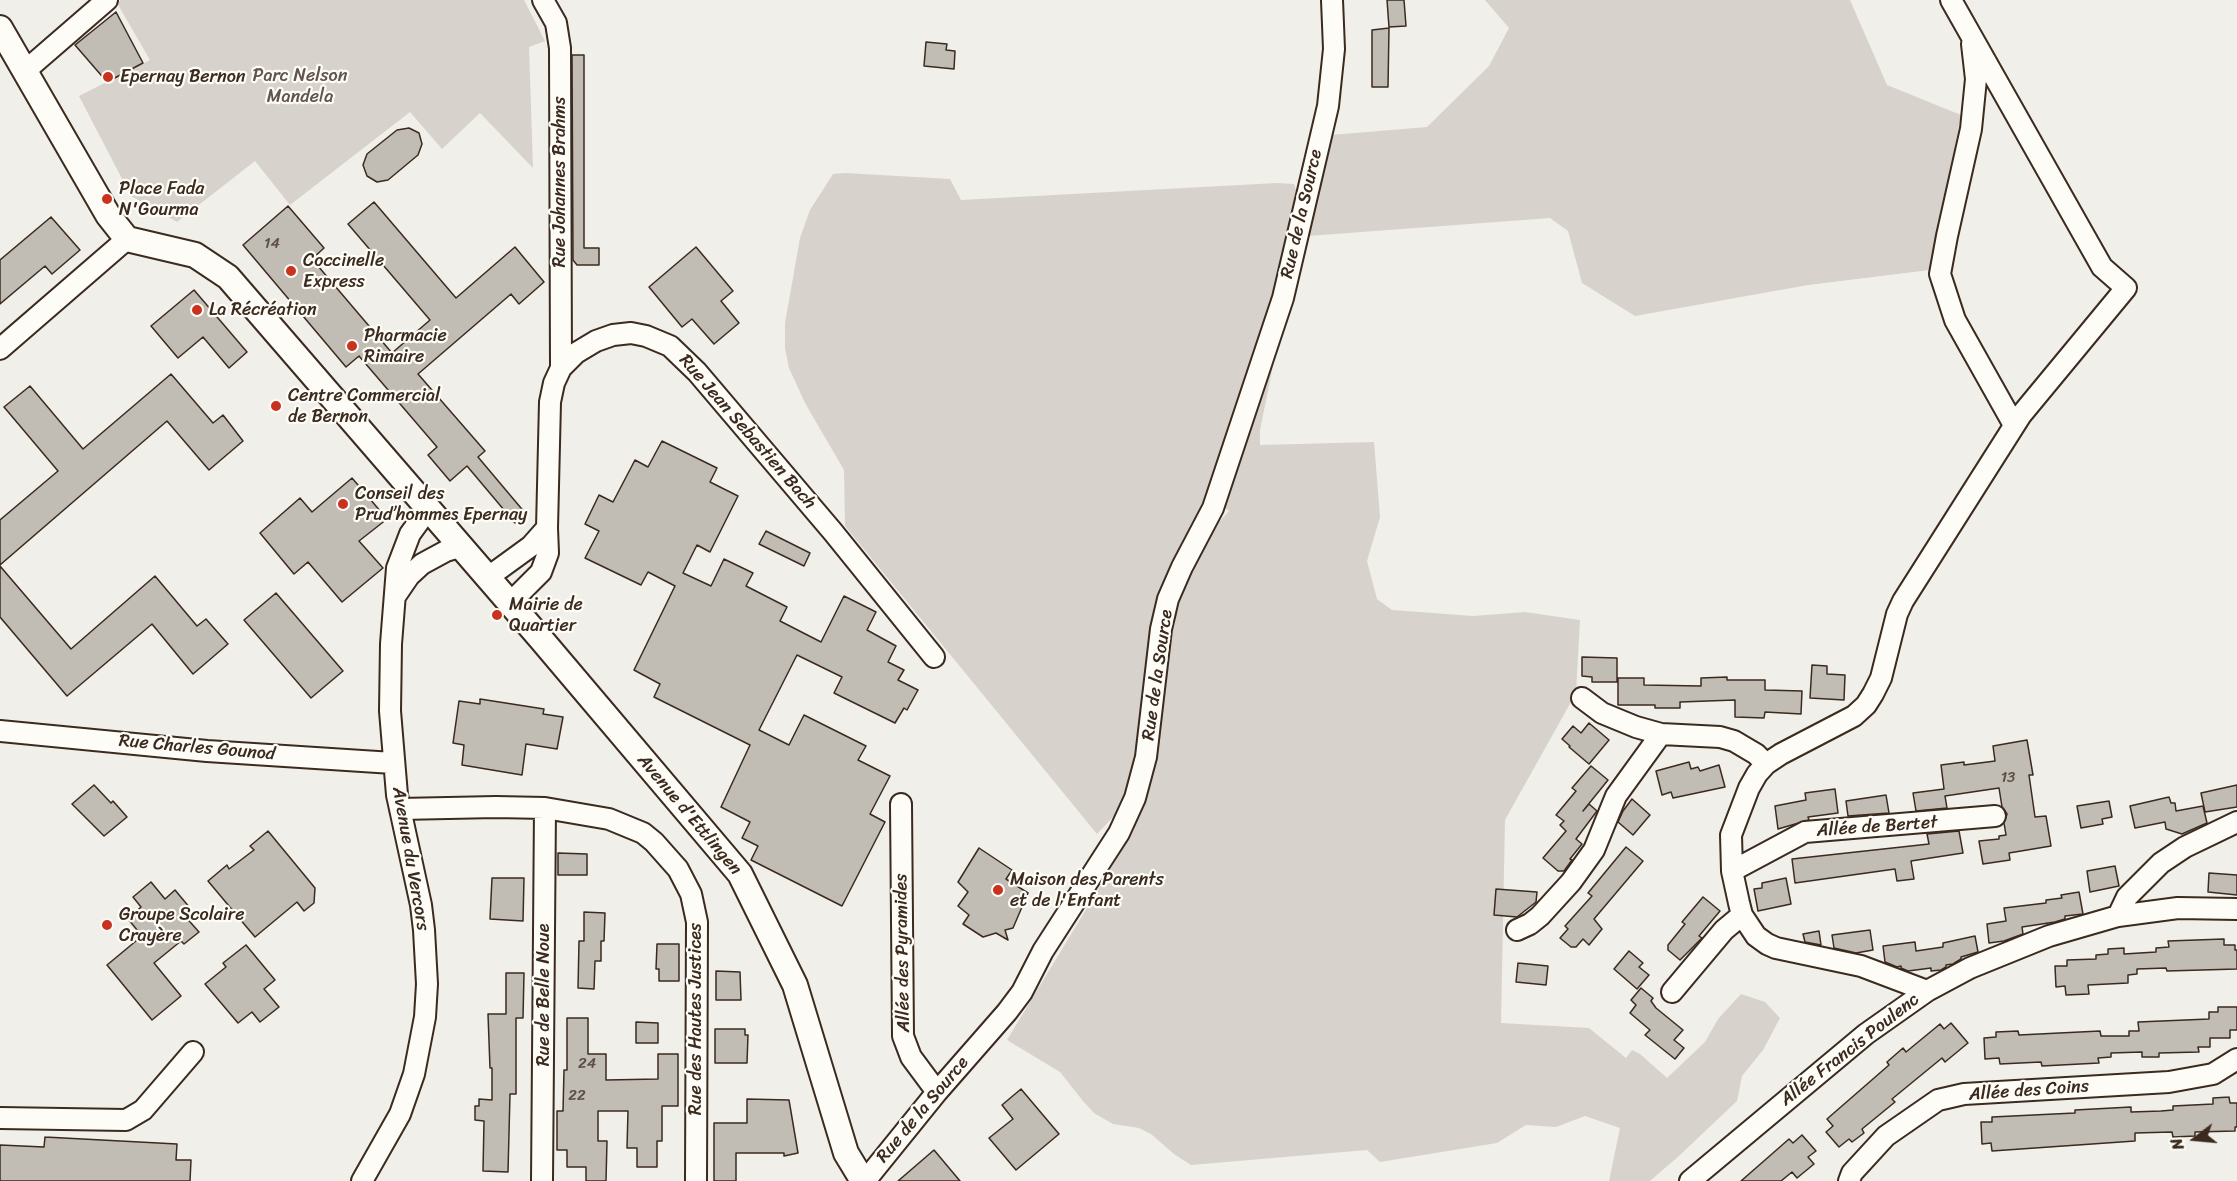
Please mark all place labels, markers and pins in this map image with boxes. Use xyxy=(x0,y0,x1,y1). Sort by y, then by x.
place label: Epernay Bernon xyxy=(120,66,246,88)
marker: Epernay Bernon xyxy=(101,70,115,84)
place label: Place Fada N'Gourma xyxy=(119,178,204,220)
marker: Place Fada N'Gourma xyxy=(100,192,114,206)
place label: Coccinelle Express xyxy=(303,250,384,292)
marker: Coccinelle Express xyxy=(284,264,298,278)
place label: La Récréation xyxy=(209,299,317,321)
marker: La Récréation xyxy=(190,303,204,317)
place label: Pharmacie Rimaire xyxy=(364,325,447,368)
marker: Pharmacie Rimaire xyxy=(345,339,359,353)
place label: Centre Commercial de Bernon xyxy=(288,385,440,428)
marker: Centre Commercial de Bernon xyxy=(269,399,283,413)
place label: Conseil des Prud’hommes Epernay xyxy=(355,483,527,526)
marker: Conseil des Prud’hommes Epernay xyxy=(336,497,350,511)
place label: Mairie de Quartier xyxy=(509,594,583,636)
marker: Mairie de Quartier xyxy=(490,608,504,622)
place label: Maison des Parents et de l'Enfant xyxy=(1010,869,1164,912)
marker: Maison des Parents et de l'Enfant xyxy=(991,883,1005,897)
place label: Groupe Scolaire Crayère xyxy=(119,904,244,946)
marker: Groupe Scolaire Crayère xyxy=(100,918,114,932)

